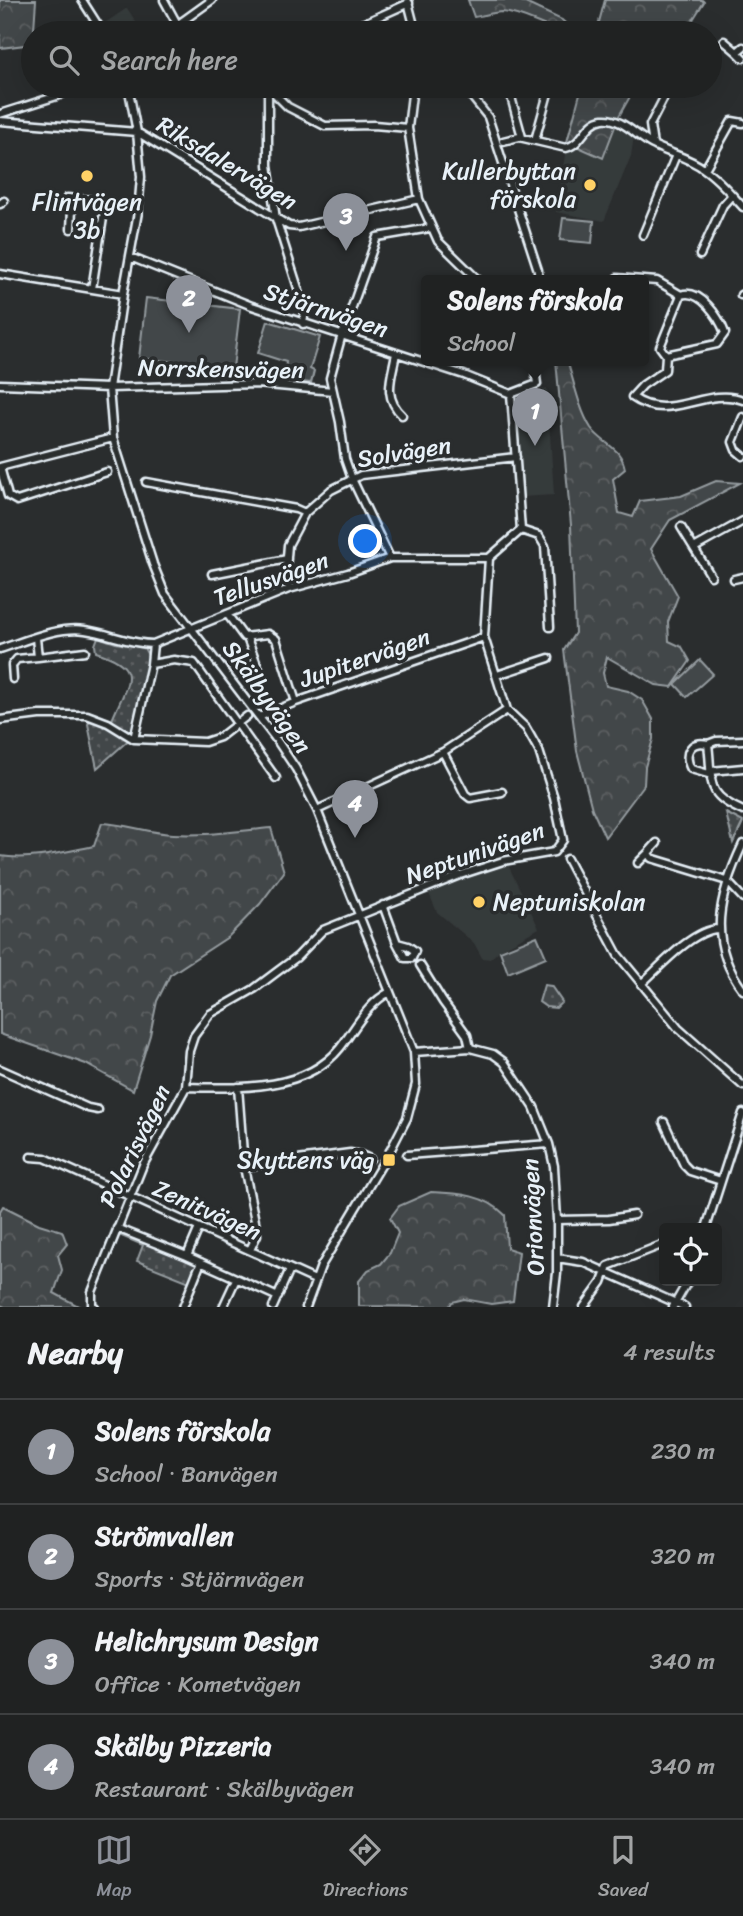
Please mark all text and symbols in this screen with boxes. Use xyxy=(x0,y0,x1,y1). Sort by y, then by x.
search box xyxy=(21,21,722,98)
text: Search here xyxy=(101,37,238,83)
icon: search xyxy=(45,41,83,79)
street label: Riksdalervägen xyxy=(148,104,306,222)
place label: Kullerbyttan förskola xyxy=(442,150,577,220)
marker: Flintvägen 3b xyxy=(79,168,95,184)
marker: Kullerbyttan förskola xyxy=(582,177,598,193)
place label: Flintvägen 3b xyxy=(32,181,142,251)
pin: 3 xyxy=(323,193,369,251)
street label: Stjärnvägen xyxy=(258,270,394,350)
pin: 2 xyxy=(166,275,212,333)
popup xyxy=(421,275,649,366)
text: Solens förskola xyxy=(447,277,623,323)
text: School xyxy=(447,323,515,364)
street label: Norrskensvägen xyxy=(138,347,304,391)
pin: 1 xyxy=(512,388,558,446)
street label: Solvägen xyxy=(354,424,454,480)
your location xyxy=(348,524,382,558)
street label: Tellusvägen xyxy=(208,540,334,618)
street label: Jupitervägen xyxy=(293,616,436,700)
street label: Skälbyvägen xyxy=(211,631,323,763)
pin: 4 xyxy=(332,780,378,838)
street label: Neptunivägen xyxy=(399,809,551,897)
place label: Neptuniskolan xyxy=(493,881,646,923)
marker: Neptuniskolan xyxy=(471,894,487,910)
street label: Polarisvägen xyxy=(87,1077,183,1215)
place label: Skyttens väg xyxy=(237,1139,375,1181)
marker: Skyttens väg xyxy=(381,1152,397,1168)
street label: Orionvägen xyxy=(509,1157,557,1277)
street label: Zenitvägen xyxy=(146,1167,268,1253)
map controls xyxy=(659,1223,722,1286)
button: locate xyxy=(659,1223,722,1286)
text: Nearby xyxy=(28,1326,123,1380)
text: 4 results xyxy=(623,1332,715,1373)
text: Solens förskola xyxy=(95,1408,270,1454)
text: 1 xyxy=(46,1431,56,1472)
text: 230 m xyxy=(651,1431,715,1472)
text: School · Banvägen xyxy=(95,1454,278,1495)
text: Strömvallen xyxy=(95,1513,234,1559)
text: 2 xyxy=(44,1536,58,1577)
text: 320 m xyxy=(651,1536,715,1577)
text: Sports · Stjärnvägen xyxy=(95,1559,304,1600)
text: Helichrysum Design xyxy=(95,1618,319,1664)
text: 3 xyxy=(45,1641,57,1682)
text: 340 m xyxy=(650,1641,715,1682)
text: Office · Kometvägen xyxy=(95,1664,301,1705)
text: Skälby Pizzeria xyxy=(95,1723,272,1769)
text: 4 xyxy=(44,1746,58,1787)
text: 340 m xyxy=(650,1746,715,1787)
text: Restaurant · Skälbyvägen xyxy=(95,1769,354,1810)
tab: Map xyxy=(95,1831,133,1906)
tab: Directions xyxy=(323,1831,408,1906)
tab: Saved xyxy=(598,1831,648,1906)

